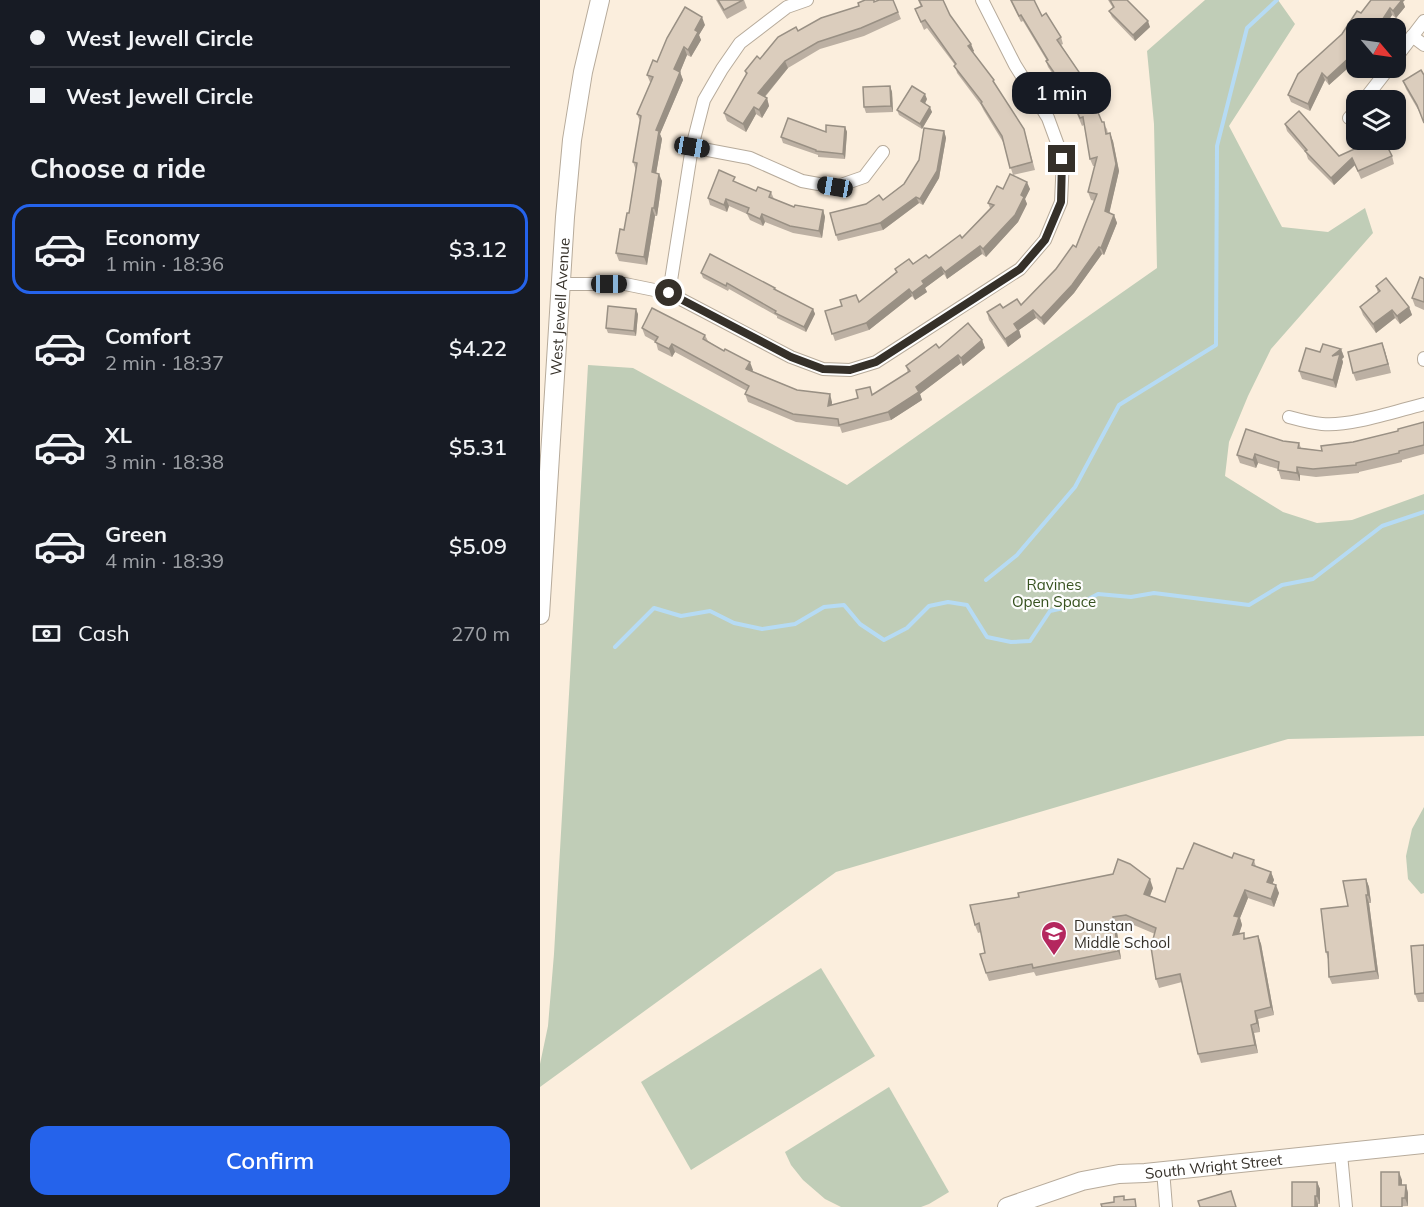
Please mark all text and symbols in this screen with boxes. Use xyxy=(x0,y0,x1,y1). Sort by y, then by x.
north arrow xyxy=(1346,18,1406,78)
map controls xyxy=(1346,18,1406,150)
text: West Jewell Circle xyxy=(66,24,253,52)
callout: 1 min xyxy=(1012,72,1112,114)
text: 1 min xyxy=(1036,80,1087,105)
text: West Jewell Circle xyxy=(66,82,253,110)
button: layers xyxy=(1346,90,1406,150)
car xyxy=(673,135,711,159)
route end xyxy=(1048,145,1075,172)
text: Choose a ride xyxy=(30,151,206,185)
car xyxy=(816,175,854,199)
icon: car xyxy=(33,222,87,276)
text: Economy xyxy=(105,223,200,251)
text: $3.12 xyxy=(449,235,507,263)
street label: West Jewell Avenue xyxy=(546,237,573,376)
text: 1 min · 18:36 xyxy=(105,251,224,276)
car xyxy=(591,275,627,293)
route start xyxy=(655,279,682,306)
icon: car xyxy=(33,321,87,375)
text: Comfort xyxy=(105,322,191,350)
text: $4.22 xyxy=(449,334,507,362)
text: 2 min · 18:37 xyxy=(105,350,224,375)
icon: car xyxy=(33,420,87,474)
text: XL xyxy=(105,421,132,449)
text: $5.31 xyxy=(449,433,507,461)
text: 3 min · 18:38 xyxy=(105,449,224,474)
icon: car xyxy=(33,519,87,573)
text: Green xyxy=(105,520,167,548)
text: $5.09 xyxy=(449,532,507,560)
text: 4 min · 18:39 xyxy=(105,548,224,573)
park label: Ravines Open Space xyxy=(1012,575,1096,611)
icon: cash xyxy=(30,617,63,650)
text: Cash xyxy=(78,619,130,647)
text: 270 m xyxy=(451,621,510,646)
place label: Dunstan Middle School xyxy=(1074,916,1170,952)
school or university icon: Dunstan Middle School xyxy=(1039,919,1069,957)
button: Confirm xyxy=(30,1126,510,1195)
street label: South Wright Street xyxy=(1144,1149,1283,1182)

